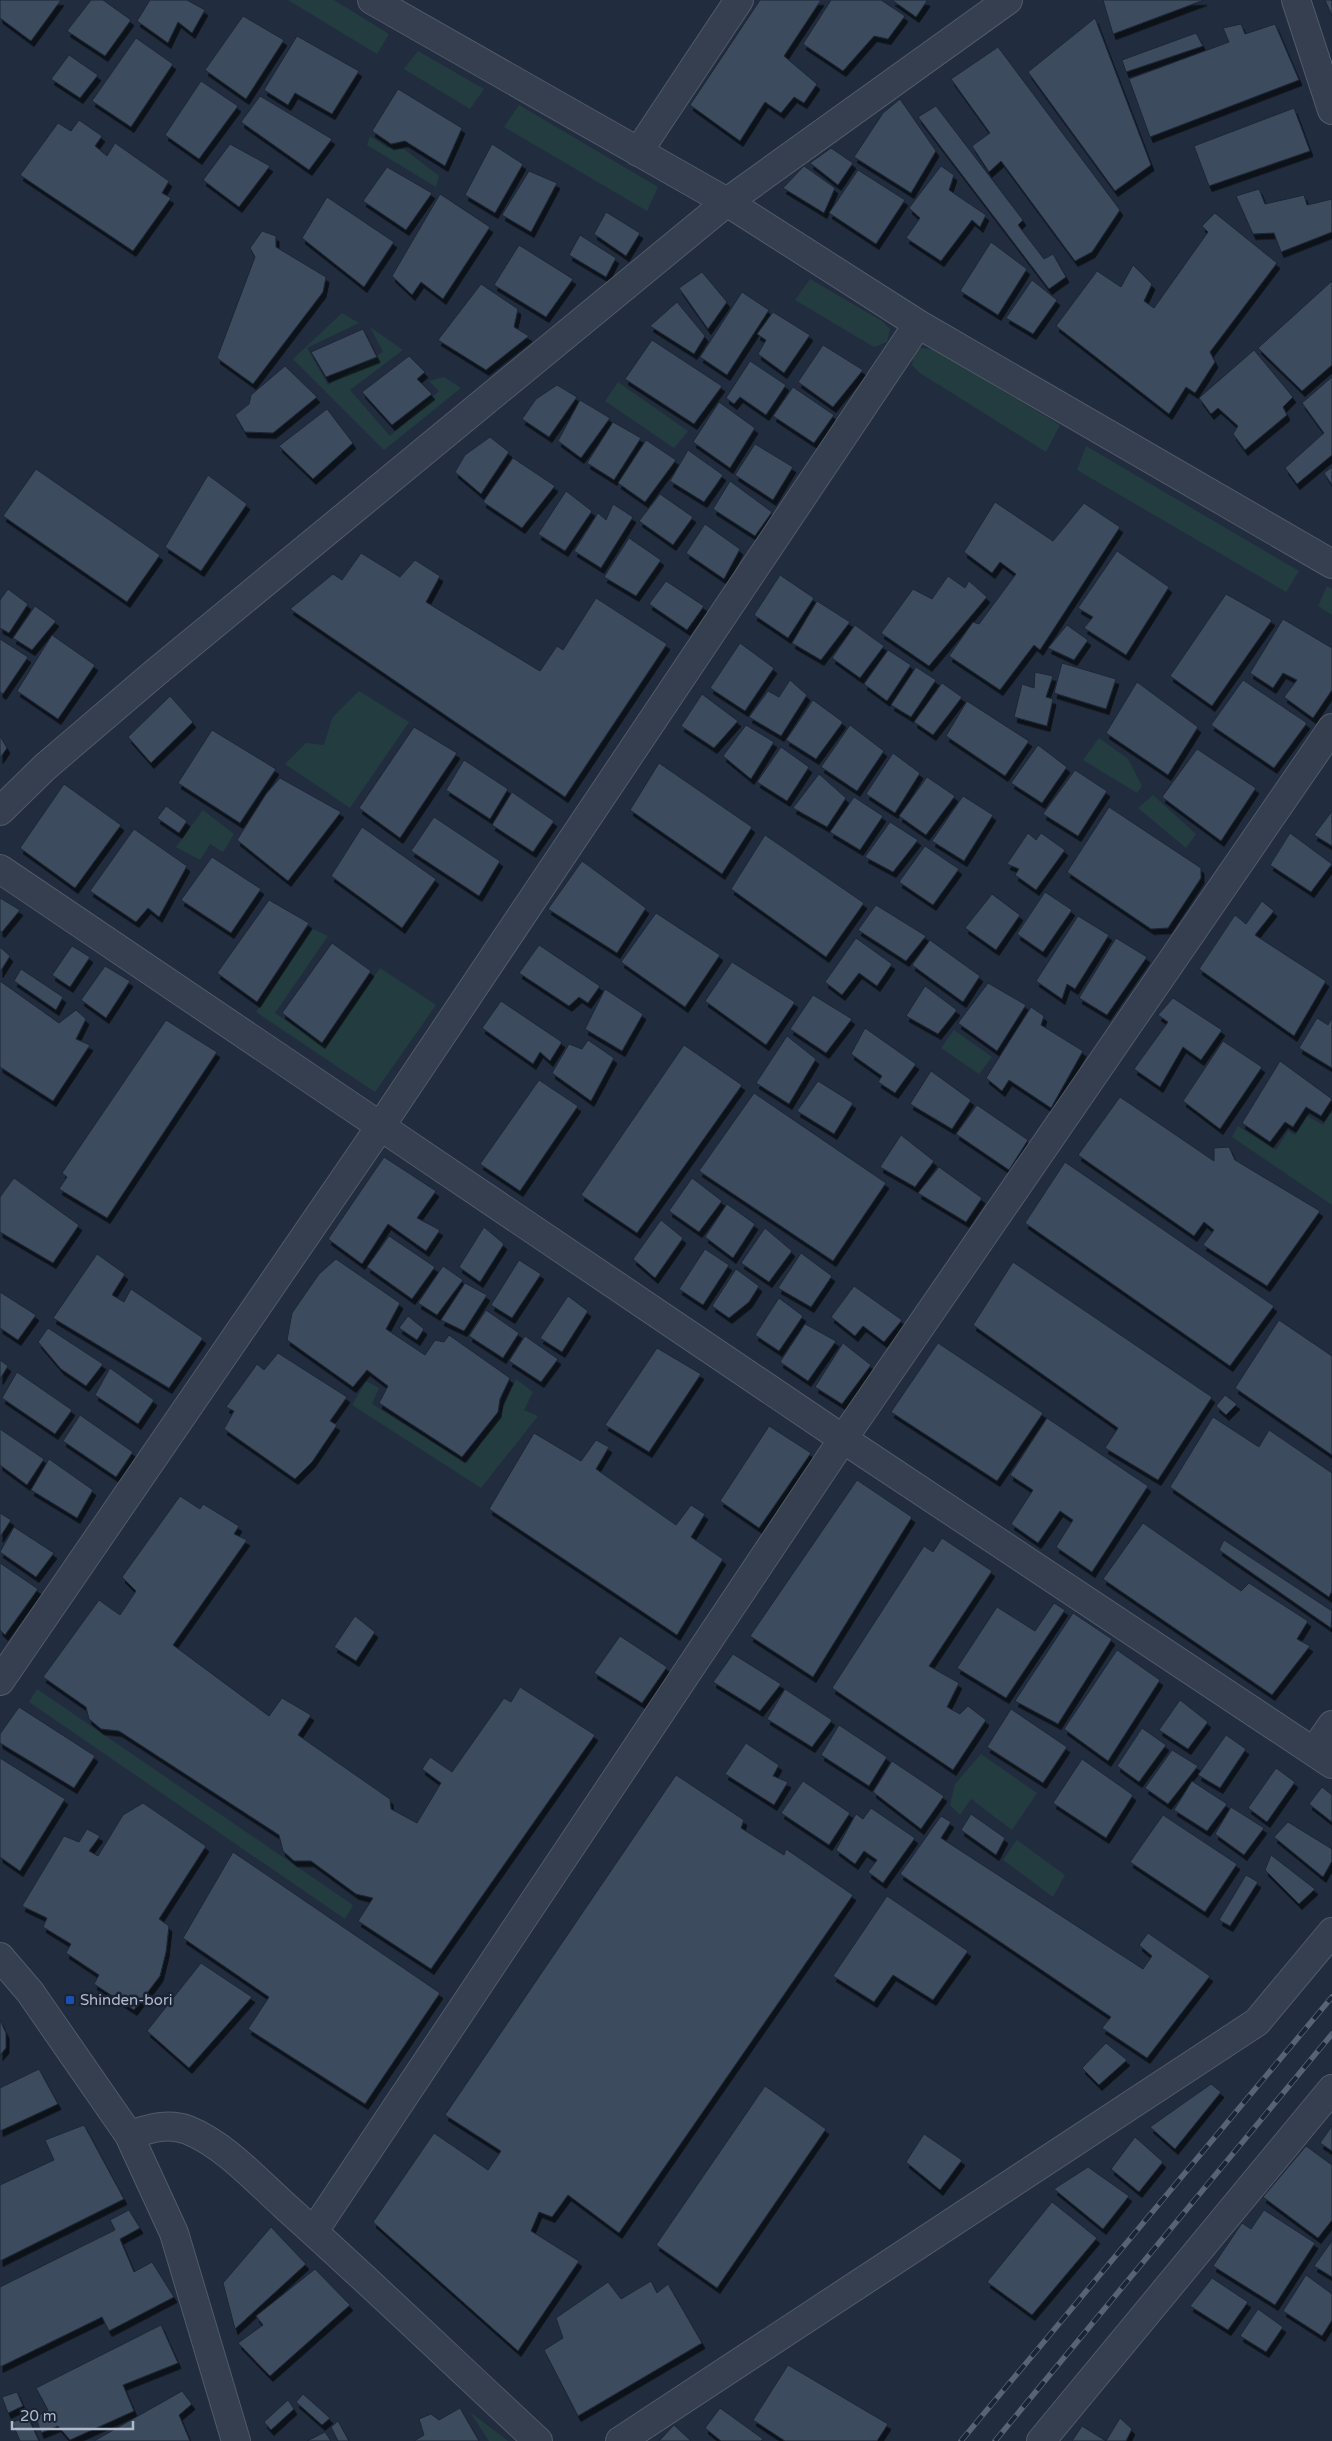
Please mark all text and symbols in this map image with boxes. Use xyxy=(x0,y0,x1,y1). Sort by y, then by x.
place label: Shinden-bori xyxy=(80,1991,172,2009)
marker: Shinden-bori xyxy=(64,1994,76,2006)
scale bar xyxy=(12,2398,134,2430)
text: 20 m xyxy=(20,2407,57,2425)

